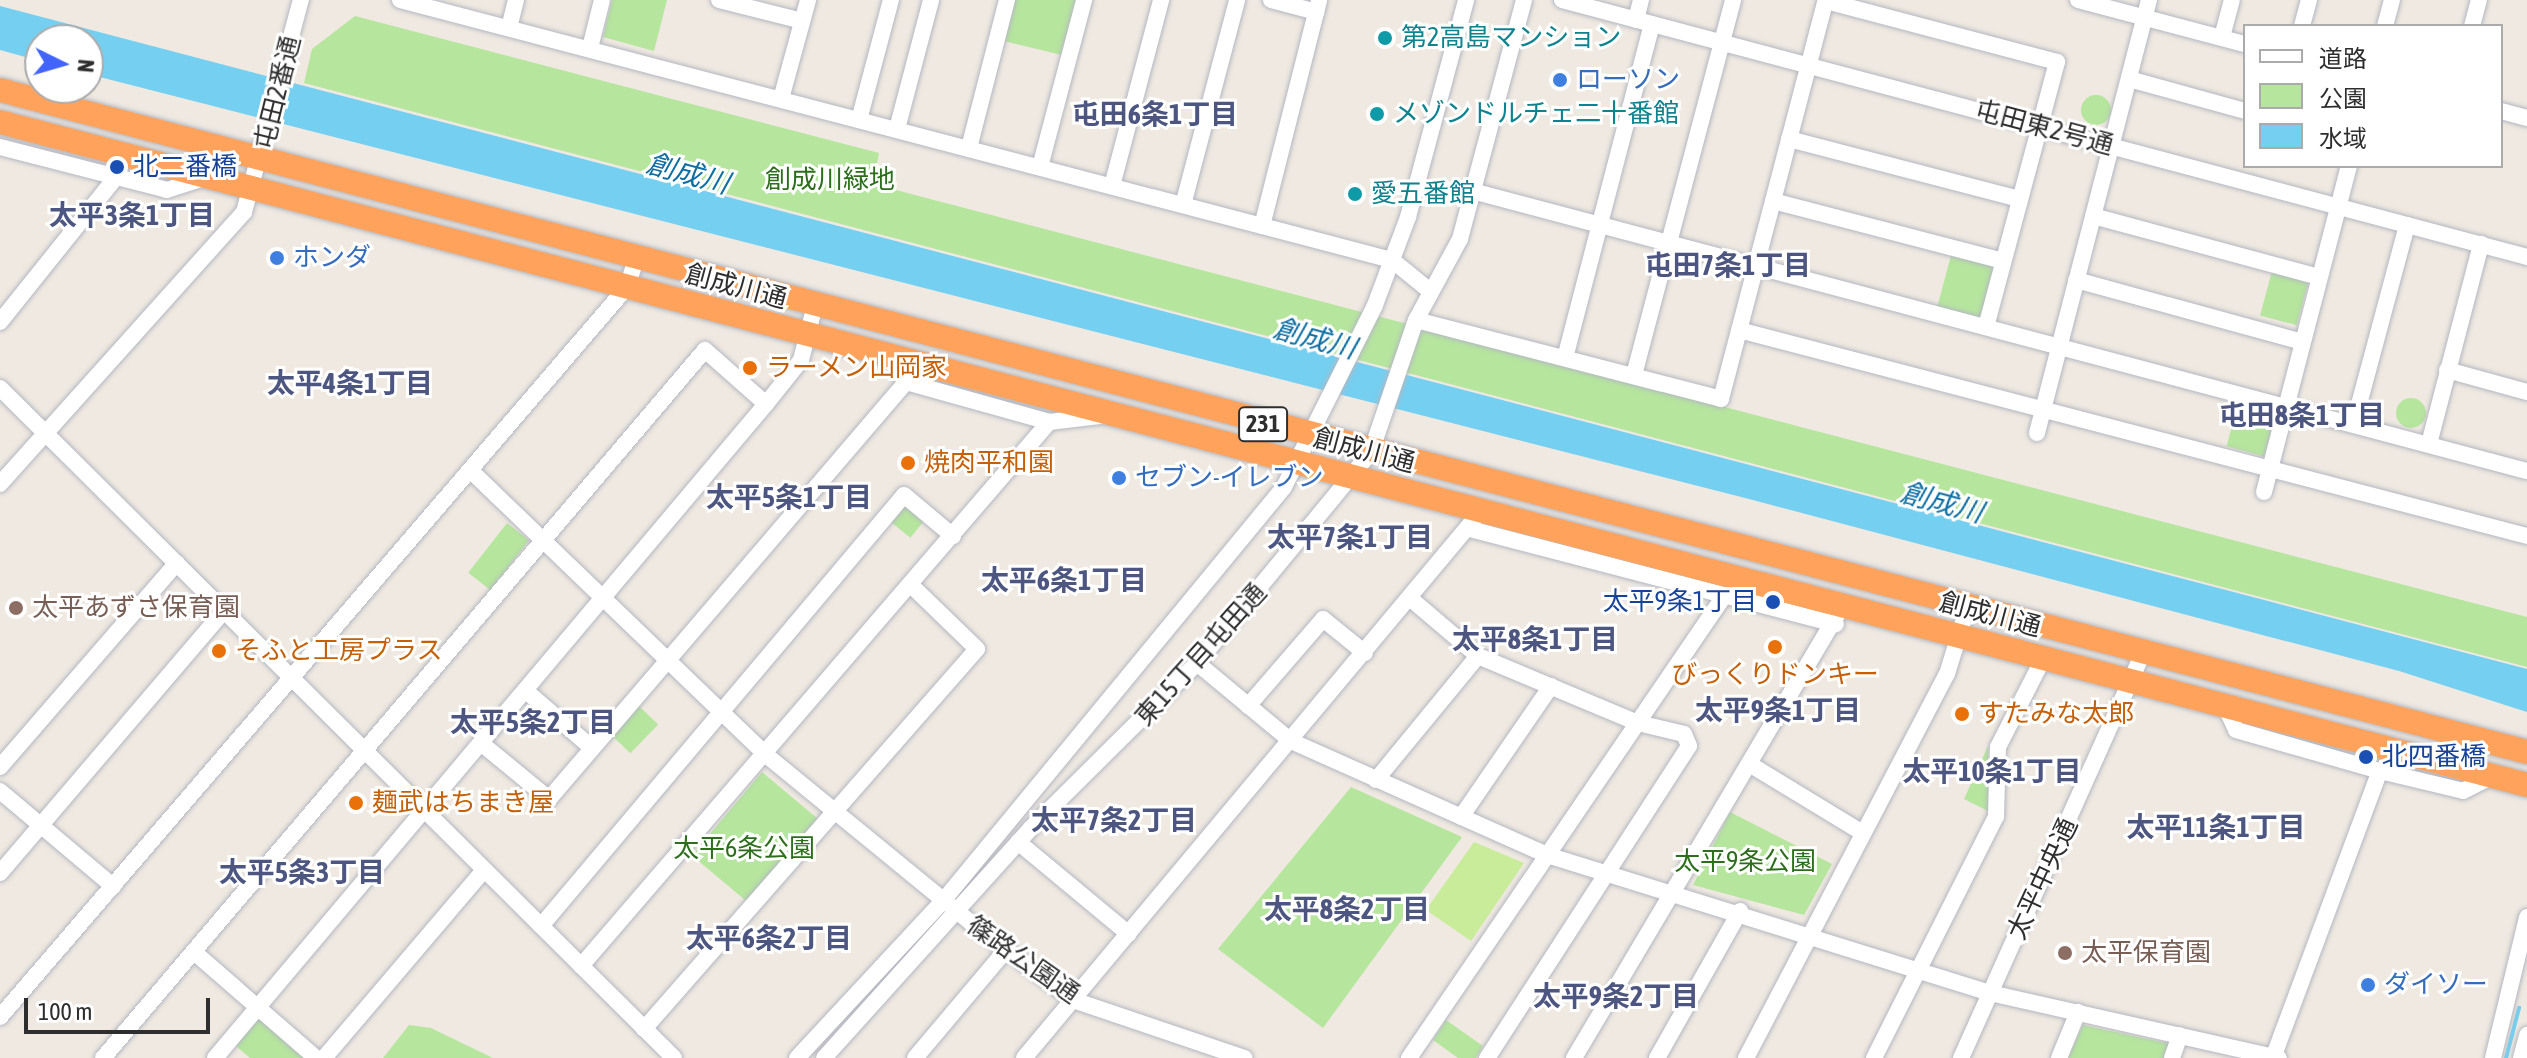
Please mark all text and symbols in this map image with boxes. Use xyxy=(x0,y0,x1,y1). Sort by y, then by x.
place label: 第2高島マンション xyxy=(1401,22,1621,54)
north arrow xyxy=(24,24,104,104)
legend xyxy=(2243,24,2503,168)
marker: 第2高島マンション xyxy=(1376,29,1394,47)
street label: 屯田2番通 xyxy=(249,33,307,153)
text: 道路 xyxy=(2319,45,2367,72)
text: N xyxy=(72,58,99,74)
place label: ローソン xyxy=(1576,64,1680,96)
marker: ローソン xyxy=(1551,71,1569,89)
text: 公園 xyxy=(2319,85,2367,112)
street label: 屯田東2号通 xyxy=(1971,95,2117,161)
district label: 屯田6条1丁目 xyxy=(1072,97,1238,131)
place label: メゾンドルチェ二十番館 xyxy=(1393,98,1679,130)
marker: メゾンドルチェ二十番館 xyxy=(1368,105,1386,123)
text: 水域 xyxy=(2319,125,2367,152)
water label: 創成川 xyxy=(643,146,733,200)
place label: 北二番橋 xyxy=(133,151,237,183)
marker: 北二番橋 xyxy=(108,158,126,176)
park label: 創成川緑地 xyxy=(765,164,895,196)
place label: 愛五番館 xyxy=(1371,178,1475,210)
marker: 愛五番館 xyxy=(1346,185,1364,203)
district label: 太平3条1丁目 xyxy=(49,198,215,232)
place label: ホンダ xyxy=(293,242,371,274)
district label: 屯田7条1丁目 xyxy=(1645,248,1811,282)
marker: ホンダ xyxy=(268,249,286,267)
street label: 創成川通 xyxy=(682,258,790,316)
water label: 創成川 xyxy=(1270,311,1360,365)
place label: ラーメン山岡家 xyxy=(766,352,948,384)
marker: ラーメン山岡家 xyxy=(741,359,759,377)
district label: 太平4条1丁目 xyxy=(267,366,433,400)
district label: 屯田8条1丁目 xyxy=(2219,398,2385,432)
road number: 231 xyxy=(1237,404,1289,444)
street label: 創成川通 xyxy=(1310,422,1418,480)
place label: 焼肉平和園 xyxy=(924,447,1054,479)
marker: 焼肉平和園 xyxy=(899,454,917,472)
place label: セブン-イレブン xyxy=(1135,462,1323,494)
marker: セブン-イレブン xyxy=(1110,469,1128,487)
water label: 創成川 xyxy=(1897,475,1987,529)
district label: 太平5条1丁目 xyxy=(706,480,872,514)
district label: 太平7条1丁目 xyxy=(1267,520,1433,554)
district label: 太平6条1丁目 xyxy=(981,563,1147,597)
street label: 東15丁目屯田通 xyxy=(1129,578,1273,732)
place label: 太平9条1丁目 xyxy=(1603,586,1757,618)
street label: 創成川通 xyxy=(1936,586,2044,644)
place label: 太平あずさ保育園 xyxy=(32,592,240,624)
marker: 太平9条1丁目 xyxy=(1764,593,1782,611)
marker: 太平あずさ保育園 xyxy=(7,599,25,617)
district label: 太平8条1丁目 xyxy=(1452,622,1618,656)
place label: そふと工房プラス xyxy=(235,635,443,667)
marker: びっくりドンキー xyxy=(1766,638,1784,656)
marker: そふと工房プラス xyxy=(210,642,228,660)
place label: びっくりドンキー xyxy=(1671,659,1879,691)
district label: 太平9条1丁目 xyxy=(1695,693,1861,727)
place label: すたみな太郎 xyxy=(1978,698,2134,730)
district label: 太平5条2丁目 xyxy=(450,705,616,739)
marker: すたみな太郎 xyxy=(1953,705,1971,723)
place label: 北四番橋 xyxy=(2382,741,2486,773)
marker: 北四番橋 xyxy=(2357,748,2375,766)
district label: 太平10条1丁目 xyxy=(1902,754,2082,788)
place label: 麺武はちまき屋 xyxy=(372,787,554,819)
marker: 麺武はちまき屋 xyxy=(347,794,365,812)
district label: 太平7条2丁目 xyxy=(1031,803,1197,837)
district label: 太平11条1丁目 xyxy=(2126,810,2306,844)
street label: 太平中央通 xyxy=(2001,813,2085,945)
park label: 太平6条公園 xyxy=(673,833,815,865)
park label: 太平9条公園 xyxy=(1674,846,1816,878)
district label: 太平5条3丁目 xyxy=(219,855,385,889)
district label: 太平8条2丁目 xyxy=(1264,892,1430,926)
street label: 篠路公園通 xyxy=(961,910,1085,1010)
district label: 太平6条2丁目 xyxy=(686,921,852,955)
place label: 太平保育園 xyxy=(2081,937,2211,969)
marker: 太平保育園 xyxy=(2056,944,2074,962)
place label: ダイソー xyxy=(2384,969,2488,1001)
marker: ダイソー xyxy=(2359,976,2377,994)
district label: 太平9条2丁目 xyxy=(1533,979,1699,1013)
scale bar xyxy=(28,982,214,1032)
text: 100 m xyxy=(38,998,92,1025)

